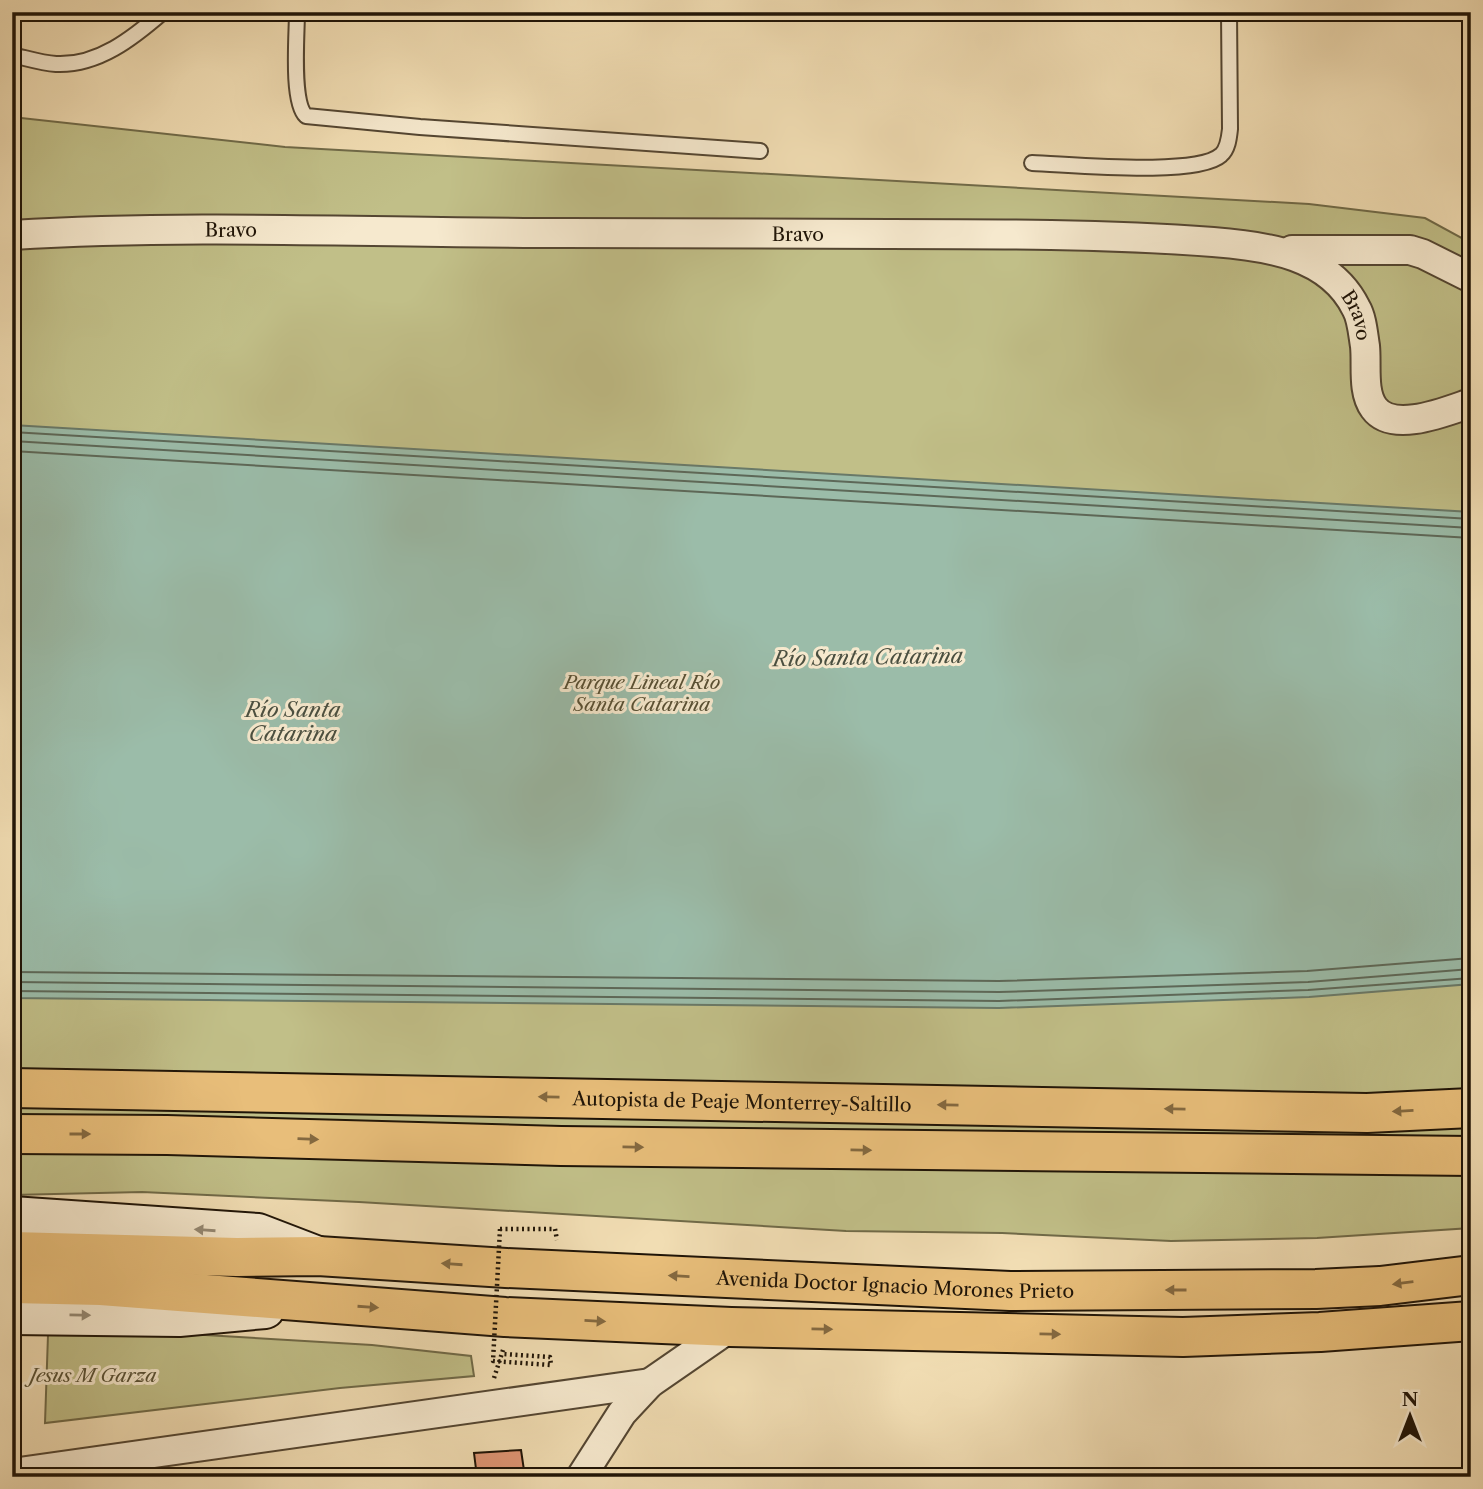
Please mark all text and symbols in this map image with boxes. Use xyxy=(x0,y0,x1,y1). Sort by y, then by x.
street label: Bravo xyxy=(205,218,257,241)
street label: Bravo xyxy=(772,222,824,245)
street label: Bravo xyxy=(1337,286,1376,342)
water label: Río Santa Catarina xyxy=(771,643,964,671)
park label: Parque Lineal Río Santa Catarina xyxy=(562,671,720,716)
water label: Río Santa Catarina xyxy=(243,697,341,746)
street label: Autopista de Peaje Monterrey-Saltillo xyxy=(571,1087,912,1116)
one-way arrow xyxy=(538,1091,560,1103)
one-way arrow xyxy=(936,1099,958,1111)
one-way arrow xyxy=(1164,1104,1186,1115)
one-way arrow xyxy=(1391,1106,1413,1117)
one-way arrow xyxy=(70,1128,92,1140)
one-way arrow xyxy=(297,1133,319,1144)
one-way arrow xyxy=(623,1141,645,1153)
one-way arrow xyxy=(850,1144,872,1156)
one-way arrow xyxy=(193,1224,215,1235)
one-way arrow xyxy=(441,1258,463,1269)
street label: Avenida Doctor Ignacio Morones Prieto xyxy=(715,1266,1074,1303)
one-way arrow xyxy=(668,1270,690,1281)
one-way arrow xyxy=(1392,1278,1414,1289)
one-way arrow xyxy=(1164,1284,1186,1296)
one-way arrow xyxy=(357,1302,379,1313)
one-way arrow xyxy=(70,1309,92,1321)
one-way arrow xyxy=(584,1316,606,1327)
one-way arrow xyxy=(812,1323,834,1335)
one-way arrow xyxy=(1039,1329,1061,1340)
park label: Jesus M Garza xyxy=(25,1364,157,1387)
north arrow xyxy=(1374,1380,1444,1450)
text: N xyxy=(1402,1388,1418,1411)

